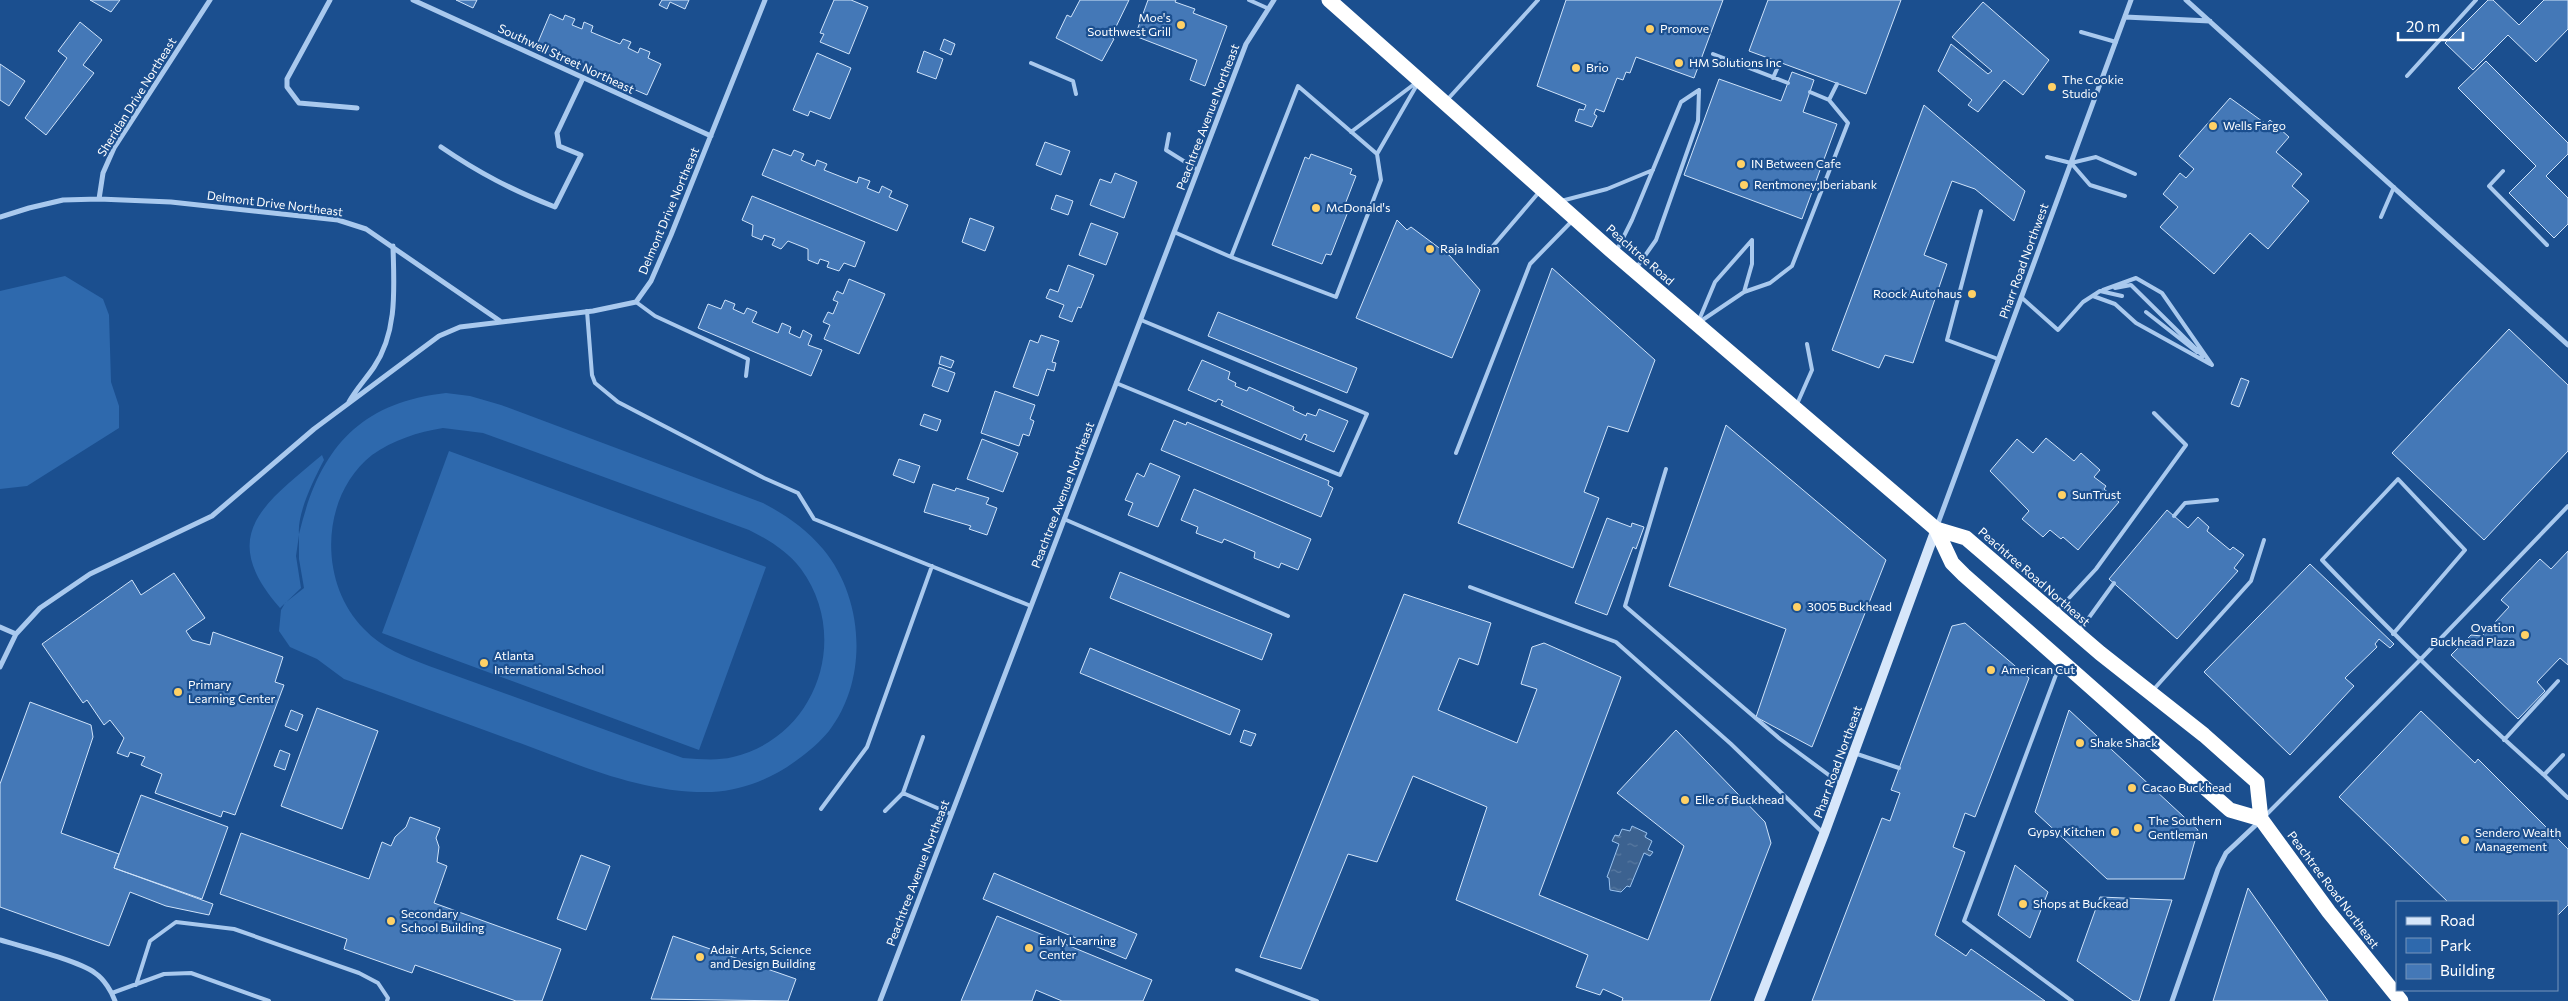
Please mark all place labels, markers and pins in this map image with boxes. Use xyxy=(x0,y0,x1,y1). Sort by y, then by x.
place label: Moe's Southwest Grill xyxy=(1087,10,1171,38)
marker: Moe's Southwest Grill xyxy=(1175,19,1187,31)
place label: Promove xyxy=(1660,21,1709,35)
marker: Promove xyxy=(1644,23,1656,35)
place label: HM Solutions Inc xyxy=(1689,55,1782,69)
marker: HM Solutions Inc xyxy=(1673,57,1685,69)
place label: Brio xyxy=(1586,60,1609,74)
marker: Brio xyxy=(1570,62,1582,74)
place label: The Cookie Studio xyxy=(2062,72,2124,100)
marker: The Cookie Studio xyxy=(2046,81,2058,93)
place label: Wells Fargo xyxy=(2223,118,2286,132)
marker: Wells Fargo xyxy=(2207,120,2219,132)
place label: IN Between Cafe xyxy=(1751,156,1841,170)
marker: IN Between Cafe xyxy=(1735,158,1747,170)
place label: Rentmoney;Iberiabank xyxy=(1754,177,1878,192)
marker: Rentmoney;Iberiabank xyxy=(1738,179,1750,191)
place label: McDonald's xyxy=(1326,200,1390,214)
marker: McDonald's xyxy=(1310,202,1322,214)
place label: Raja Indian xyxy=(1440,241,1499,255)
marker: Raja Indian xyxy=(1424,243,1436,255)
place label: Roock Autohaus xyxy=(1873,286,1962,300)
marker: Roock Autohaus xyxy=(1966,288,1978,300)
place label: SunTrust xyxy=(2072,487,2121,501)
marker: SunTrust xyxy=(2056,489,2068,501)
place label: 3005 Buckhead xyxy=(1807,599,1892,613)
marker: 3005 Buckhead xyxy=(1791,601,1803,613)
place label: Ovation Buckhead Plaza xyxy=(2430,620,2515,648)
marker: Ovation Buckhead Plaza xyxy=(2519,629,2531,641)
place label: Atlanta International School xyxy=(494,648,604,676)
marker: Atlanta International School xyxy=(478,657,490,669)
place label: American Cut xyxy=(2001,662,2075,676)
marker: American Cut xyxy=(1985,664,1997,676)
place label: Primary Learning Center xyxy=(188,677,275,705)
marker: Primary Learning Center xyxy=(172,686,184,698)
place label: Shake Shack xyxy=(2090,735,2158,749)
marker: Shake Shack xyxy=(2074,737,2086,749)
place label: Cacao Buckhead xyxy=(2142,780,2232,794)
marker: Cacao Buckhead xyxy=(2126,782,2138,794)
place label: Elle of Buckhead xyxy=(1695,792,1784,806)
marker: Elle of Buckhead xyxy=(1679,794,1691,806)
place label: The Southern Gentleman xyxy=(2148,813,2222,841)
marker: The Southern Gentleman xyxy=(2132,822,2144,834)
place label: Gypsy Kitchen xyxy=(2027,824,2105,838)
place label: Sendero Wealth Management xyxy=(2475,825,2561,853)
marker: Gypsy Kitchen xyxy=(2109,826,2121,838)
marker: Sendero Wealth Management xyxy=(2459,834,2471,846)
place label: Shops at Buckead xyxy=(2033,896,2129,910)
marker: Shops at Buckead xyxy=(2017,898,2029,910)
place label: Secondary School Building xyxy=(401,906,485,934)
marker: Secondary School Building xyxy=(385,915,397,927)
place label: Early Learning Center xyxy=(1039,933,1117,961)
place label: Adair Arts, Science and Design Building xyxy=(710,942,816,970)
marker: Early Learning Center xyxy=(1023,942,1035,954)
marker: Adair Arts, Science and Design Building xyxy=(694,951,706,963)

